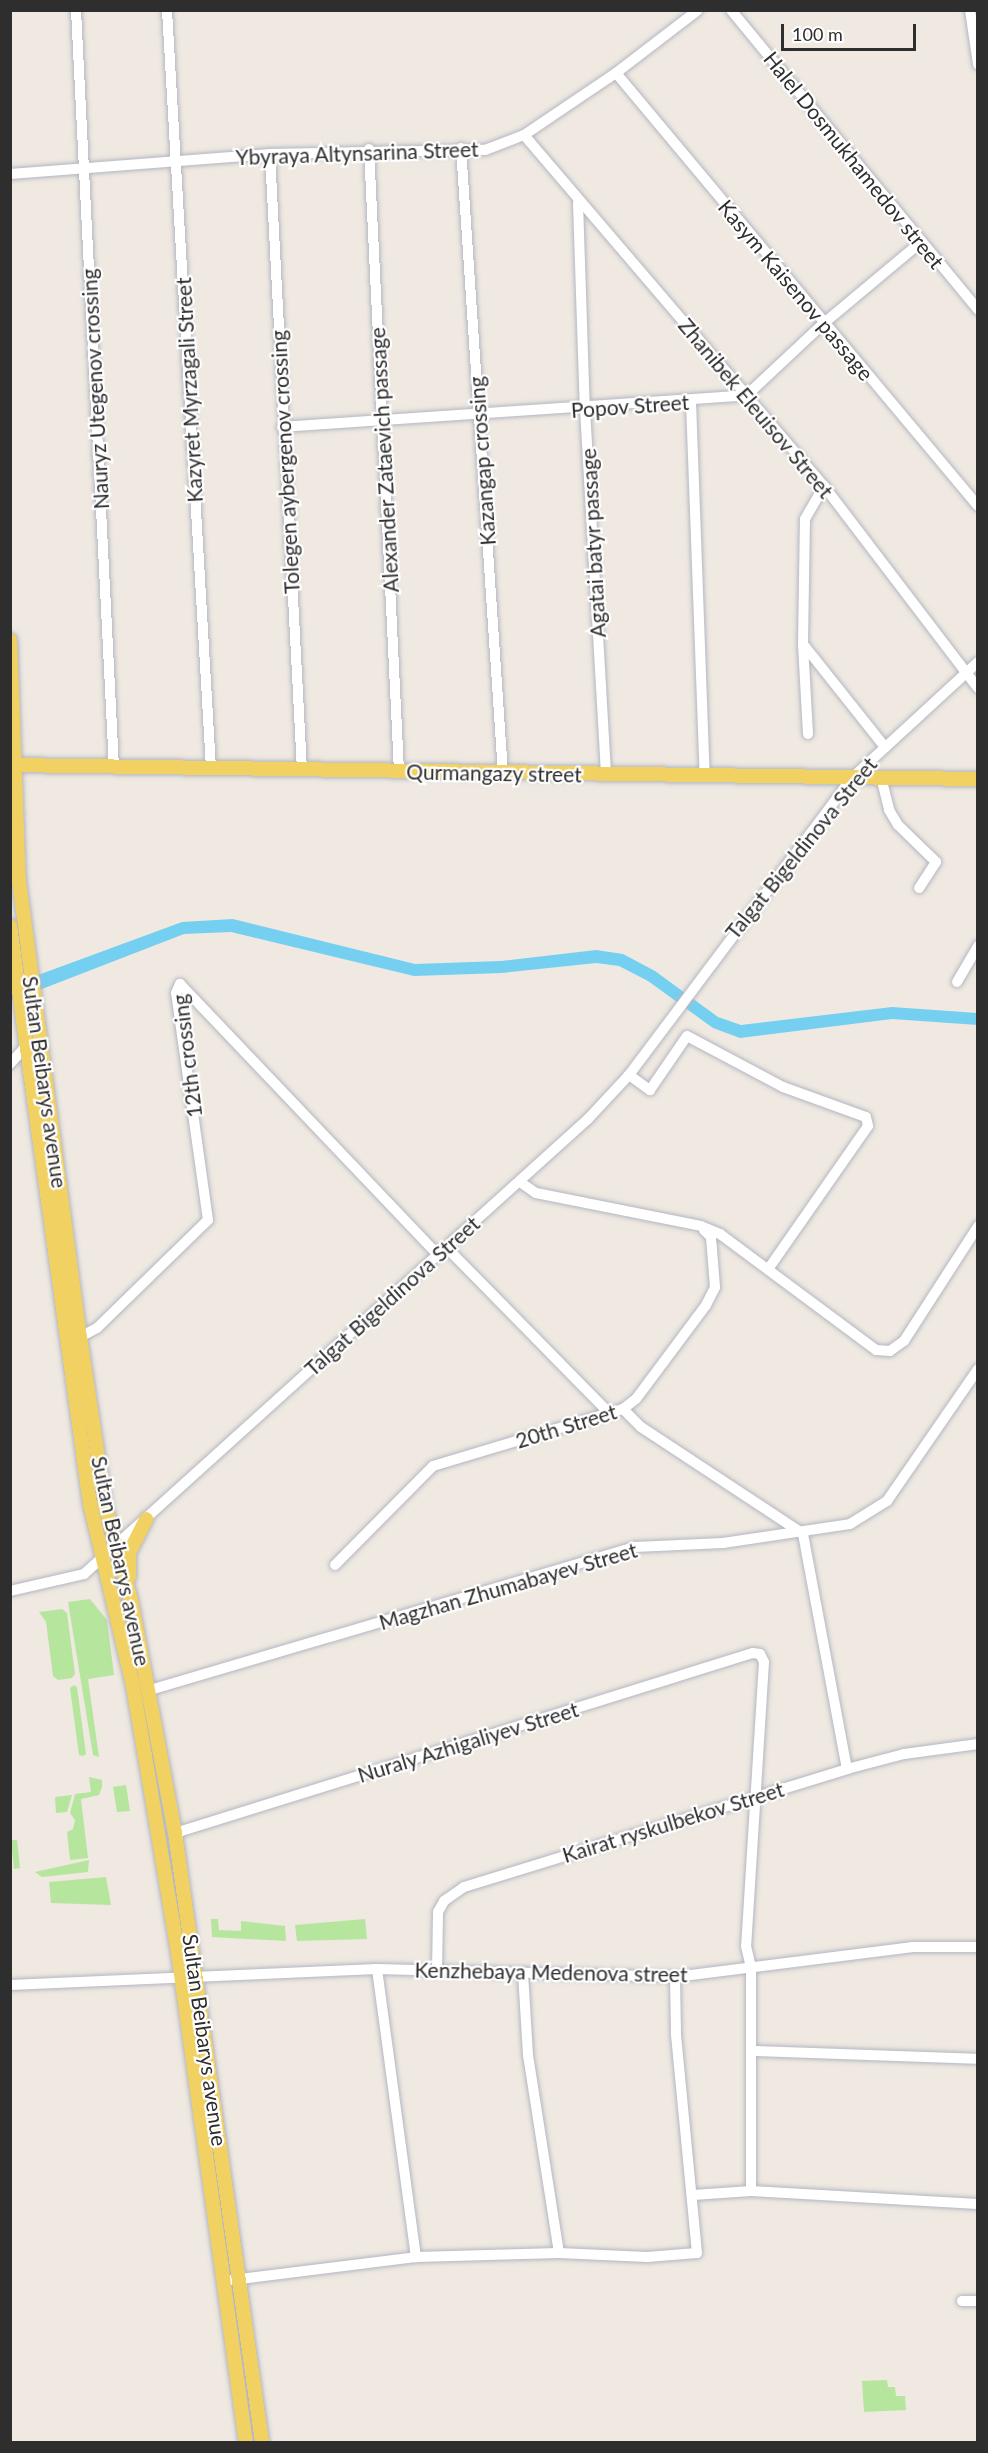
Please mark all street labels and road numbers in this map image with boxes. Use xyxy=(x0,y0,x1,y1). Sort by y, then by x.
street label: Halel Dosmukhamedov street xyxy=(758,46,950,274)
street label: Ybyraya Altynsarina Street xyxy=(235,136,479,170)
street label: Kasym Kaisenov passage xyxy=(713,194,879,386)
street label: Nauryz Utegenov crossing xyxy=(76,268,114,510)
street label: Kazyret Myrzagali Street xyxy=(171,277,207,503)
street label: Zhanibek Eleuisov Street xyxy=(673,313,839,503)
street label: Alexander Zataevich passage xyxy=(364,327,404,593)
street label: Tolegen aybergenov crossing xyxy=(265,329,305,595)
street label: Kazangap crossing xyxy=(464,376,500,546)
street label: Popov Street xyxy=(570,389,690,423)
street label: Agatai batyr passage xyxy=(575,448,611,638)
street label: Talgat Bigeldinova Street xyxy=(720,752,882,944)
street label: Qurmangazy street xyxy=(406,759,582,787)
street label: Sultan Beibarys avenue xyxy=(18,974,72,1190)
street label: 12th crossing xyxy=(167,993,207,1119)
street label: Talgat Bigeldinova Street xyxy=(299,1211,485,1381)
street label: 20th Street xyxy=(512,1399,620,1453)
street label: Sultan Beibarys avenue xyxy=(86,1454,156,1668)
street label: Magzhan Zhumabayev Street xyxy=(376,1537,640,1635)
street label: Nuraly Azhigaliyev Street xyxy=(354,1696,582,1788)
street label: Kairat ryskulbekov Street xyxy=(559,1776,787,1868)
street label: Sultan Beibarys avenue xyxy=(178,1932,232,2148)
street label: Kenzhebaya Medenova street xyxy=(414,1957,688,1987)

